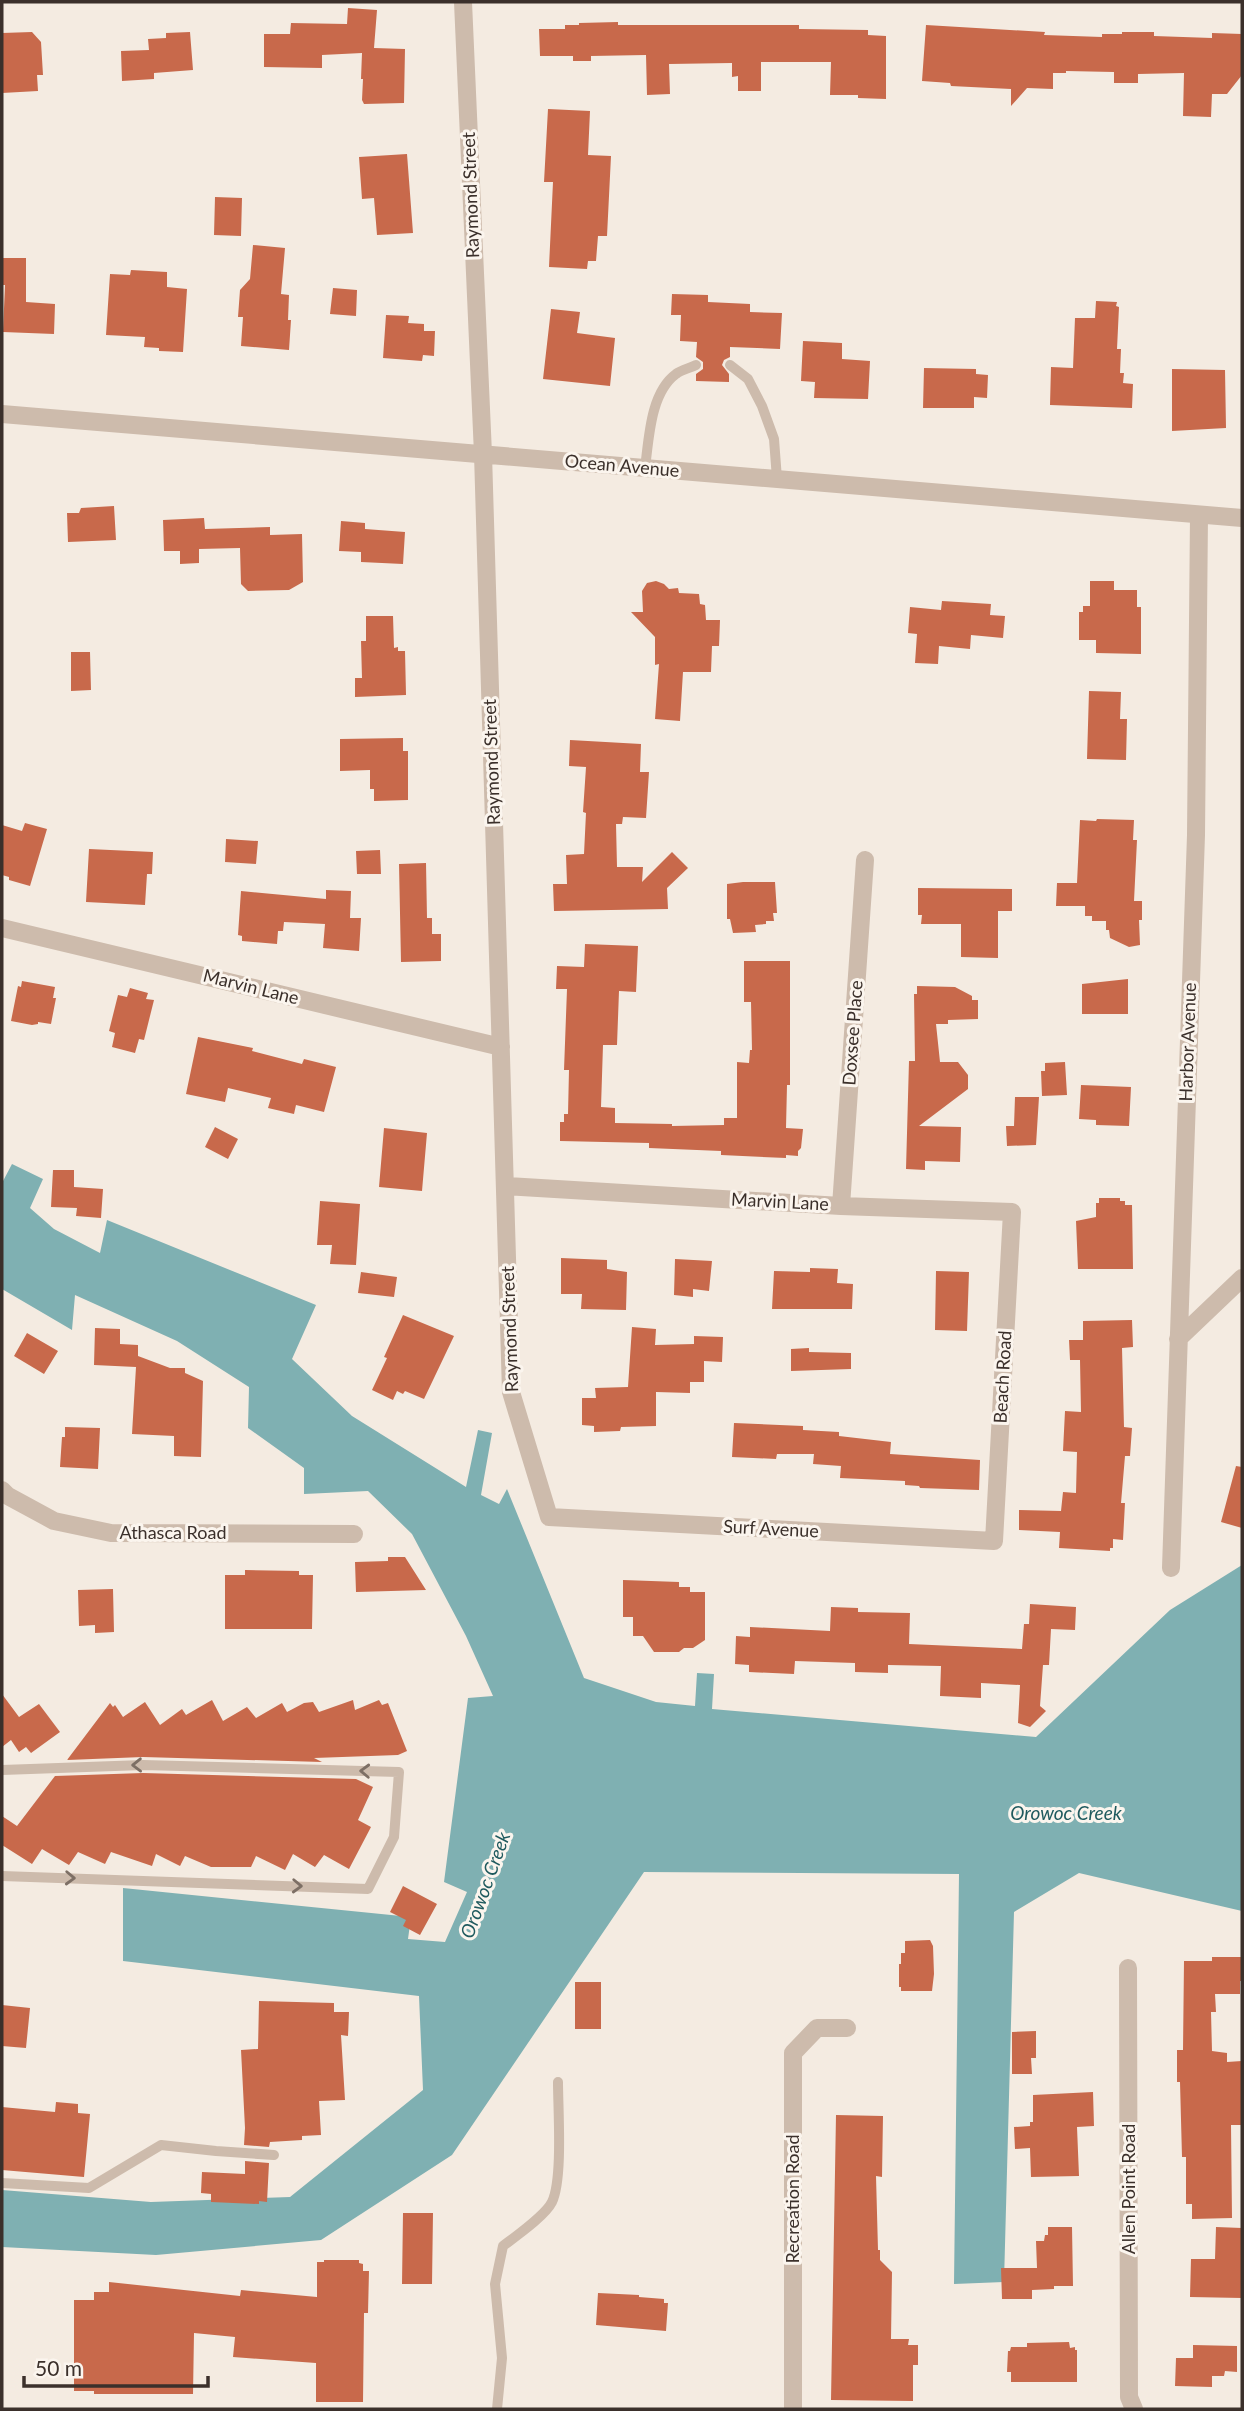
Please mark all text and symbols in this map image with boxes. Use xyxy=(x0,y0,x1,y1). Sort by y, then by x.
street label: Raymond Street xyxy=(457,131,483,259)
street label: Ocean Avenue xyxy=(564,449,680,481)
street label: Raymond Street xyxy=(478,698,504,826)
street label: Marvin Lane xyxy=(201,964,301,1009)
street label: Doxsee Place xyxy=(837,979,867,1086)
street label: Harbor Avenue xyxy=(1174,982,1200,1102)
street label: Marvin Lane xyxy=(731,1187,830,1215)
street label: Raymond Street xyxy=(496,1265,522,1393)
street label: Beach Road xyxy=(989,1330,1015,1424)
street label: Surf Avenue xyxy=(723,1515,819,1541)
street label: Athasca Road xyxy=(120,1521,226,1543)
one-way arrow xyxy=(132,1757,142,1773)
one-way arrow xyxy=(359,1764,370,1779)
water label: Orowoc Creek xyxy=(1010,1801,1123,1824)
water label: Orowoc Creek xyxy=(455,1828,515,1941)
one-way arrow xyxy=(65,1870,76,1886)
one-way arrow xyxy=(293,1878,303,1894)
street label: Allen Point Road xyxy=(1117,2124,1139,2254)
street label: Recreation Road xyxy=(781,2134,803,2264)
scale bar xyxy=(24,2344,208,2388)
text: 50 m xyxy=(35,2355,82,2380)

